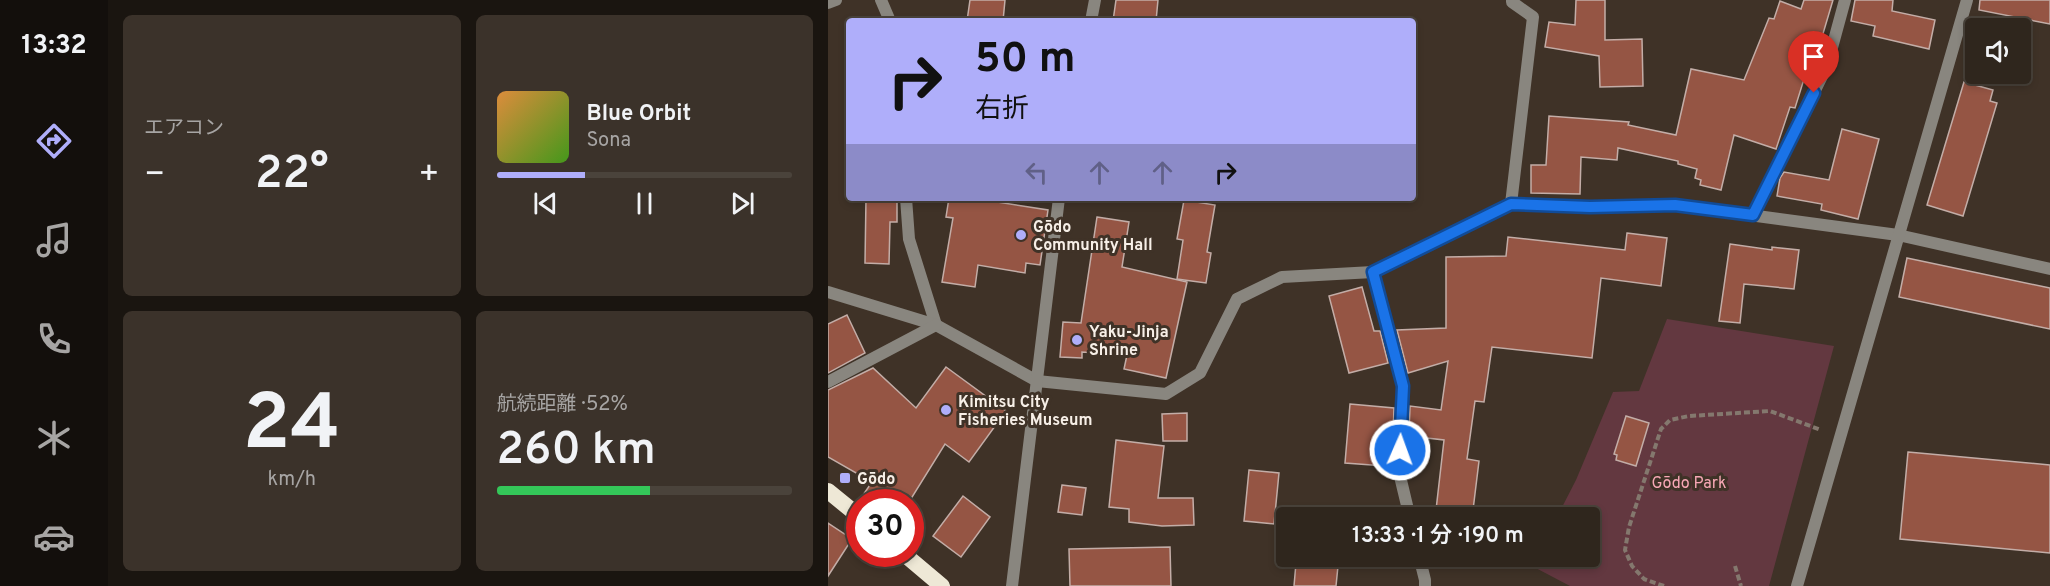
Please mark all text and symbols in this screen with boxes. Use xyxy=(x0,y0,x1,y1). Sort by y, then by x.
map controls xyxy=(1965,18,2031,84)
button: sound xyxy=(1965,18,2031,84)
text: 13:32 xyxy=(21,29,87,63)
pin xyxy=(1788,31,1839,93)
text: 50 m xyxy=(975,34,1076,87)
icon: arrive xyxy=(1797,40,1830,73)
icon: right xyxy=(876,42,954,120)
text: 右折 xyxy=(975,93,1029,127)
text: Blue Orbit xyxy=(587,101,691,128)
text: エアコン xyxy=(144,116,224,142)
icon: directions xyxy=(33,120,75,162)
text: Sona xyxy=(587,128,631,154)
text: 22° xyxy=(255,147,329,204)
text: − xyxy=(144,155,165,197)
text: + xyxy=(418,155,439,197)
icon: left xyxy=(1020,156,1053,189)
icon: ahead xyxy=(1083,156,1116,189)
icon: ahead xyxy=(1146,156,1179,189)
icon: right xyxy=(1209,156,1242,189)
icon: previous xyxy=(529,187,562,220)
icon: pause xyxy=(628,187,661,220)
icon: next xyxy=(726,187,759,220)
place label: Gōdo Community Hall xyxy=(1033,218,1153,256)
icon: music xyxy=(33,219,75,261)
marker: Gōdo Community Hall xyxy=(1014,228,1028,242)
icon: phone xyxy=(33,318,75,360)
place label: Yaku-Jinja Shrine xyxy=(1089,323,1169,361)
marker: Yaku-Jinja Shrine xyxy=(1070,333,1084,347)
text: 24 xyxy=(243,378,341,477)
text: 航続距離 · 52% xyxy=(497,392,628,418)
place label: Kimitsu City Fisheries Museum xyxy=(958,393,1092,431)
marker: Kimitsu City Fisheries Museum xyxy=(939,403,953,417)
icon: climate xyxy=(33,417,75,459)
position arrow xyxy=(1368,418,1432,482)
text: 260 km xyxy=(497,423,656,480)
text: km/h xyxy=(267,467,316,493)
place label: Gōdo xyxy=(857,470,895,490)
marker: Gōdo xyxy=(838,471,852,485)
park label: Gōdo Park xyxy=(1652,474,1726,494)
speed limit sign: 30 xyxy=(846,489,924,567)
icon: car xyxy=(33,516,75,558)
text: 13:33 · 1 分 · 190 m xyxy=(1352,523,1524,550)

